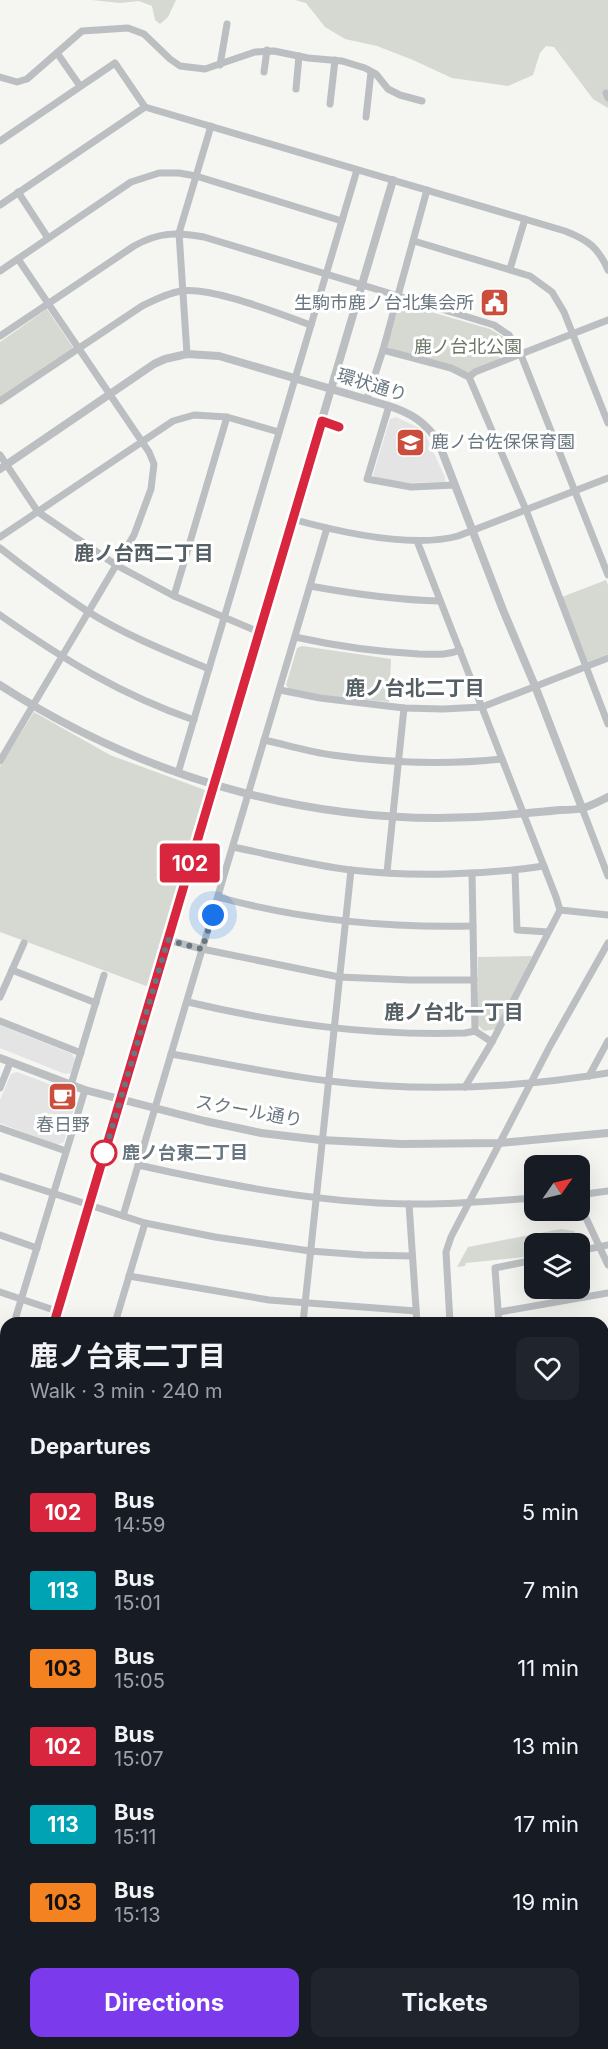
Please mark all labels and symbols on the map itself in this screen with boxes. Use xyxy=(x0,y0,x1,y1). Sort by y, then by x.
public building icon: 生駒市鹿ノ台北集会所 xyxy=(479,287,511,319)
place label: 生駒市鹿ノ台北集会所 xyxy=(294,292,474,313)
park label: 鹿ノ台北公園 xyxy=(414,336,522,357)
street label: 環状通り xyxy=(335,364,410,405)
school or university icon: 鹿ノ台佐保保育園 xyxy=(394,426,426,458)
place label: 鹿ノ台佐保保育園 xyxy=(431,431,575,452)
district label: 鹿ノ台西二丁目 xyxy=(74,541,214,565)
district label: 鹿ノ台北二丁目 xyxy=(345,676,485,700)
line badge: 102 xyxy=(156,844,225,882)
your location xyxy=(198,900,228,930)
district label: 鹿ノ台北一丁目 xyxy=(384,1000,524,1024)
cafe icon: 春日野 xyxy=(47,1080,79,1112)
street label: スクール通り xyxy=(194,1091,304,1130)
place label: 春日野 xyxy=(36,1114,90,1135)
marker: 鹿ノ台東二丁目 xyxy=(91,1140,117,1166)
place label: 鹿ノ台東二丁目 xyxy=(122,1142,248,1163)
north arrow xyxy=(524,1155,590,1221)

